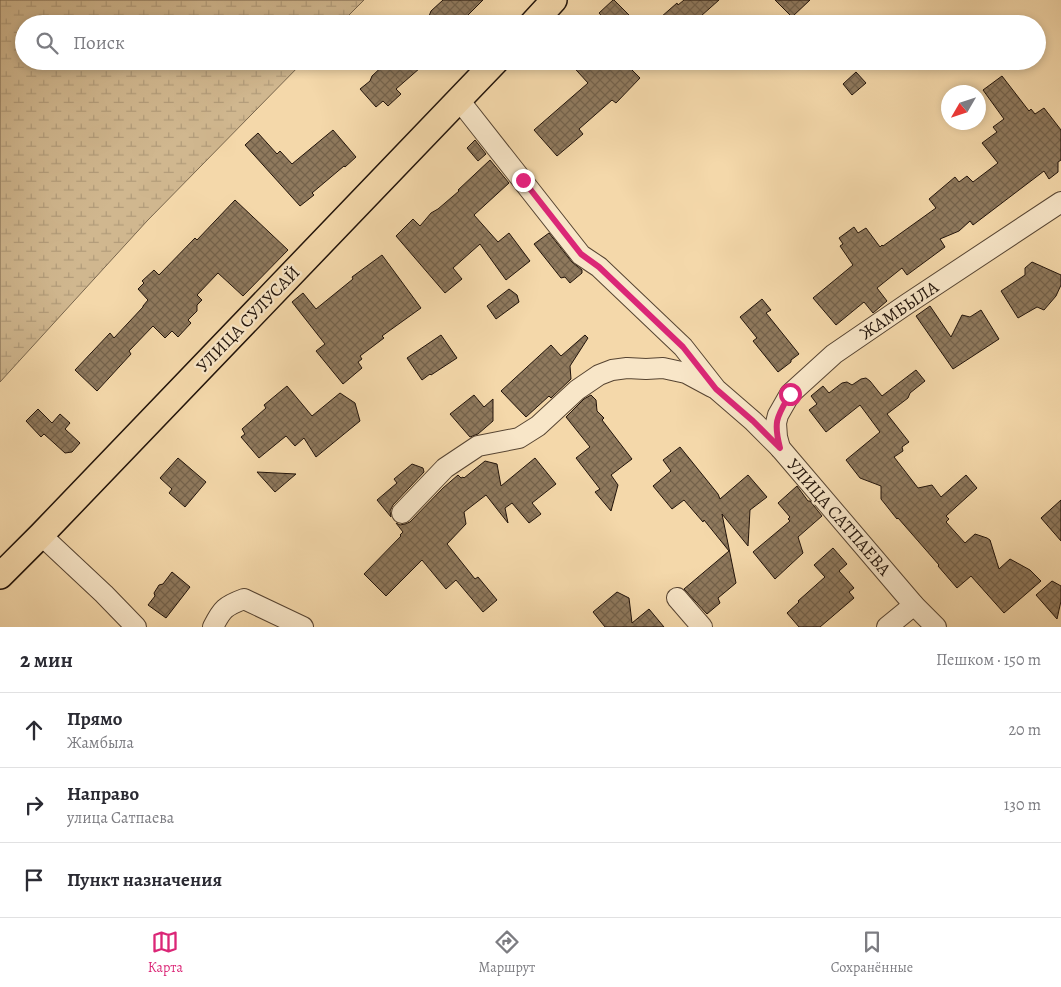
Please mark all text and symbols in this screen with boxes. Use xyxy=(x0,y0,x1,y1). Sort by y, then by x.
search box xyxy=(15,15,1046,70)
icon: search xyxy=(33,29,61,57)
text: Поиск xyxy=(73,30,125,56)
north arrow xyxy=(941,85,986,130)
route end xyxy=(512,169,535,192)
street label: УЛИЦА СУЛУСАЙ xyxy=(191,260,305,378)
street label: ЖАМБЫЛА xyxy=(855,275,943,345)
route start xyxy=(779,383,802,406)
street label: УЛИЦА САТПАЕВА xyxy=(781,453,897,581)
text: 2 мин xyxy=(20,646,73,674)
text: Пешком · 150 m xyxy=(936,649,1041,671)
text: Прямо xyxy=(67,706,122,732)
icon: ahead xyxy=(20,716,48,744)
text: 20 m xyxy=(1008,719,1041,741)
text: Жамбыла xyxy=(67,732,134,754)
text: Направо xyxy=(67,781,139,807)
icon: right xyxy=(20,791,48,819)
text: 130 m xyxy=(1004,794,1041,816)
text: улица Сатпаева xyxy=(67,807,174,829)
icon: arrive xyxy=(20,866,48,894)
text: Пункт назначения xyxy=(67,867,222,893)
tab: Карта xyxy=(148,928,183,977)
tab: Маршрут xyxy=(479,928,535,977)
tab: Сохранённые xyxy=(831,928,913,977)

